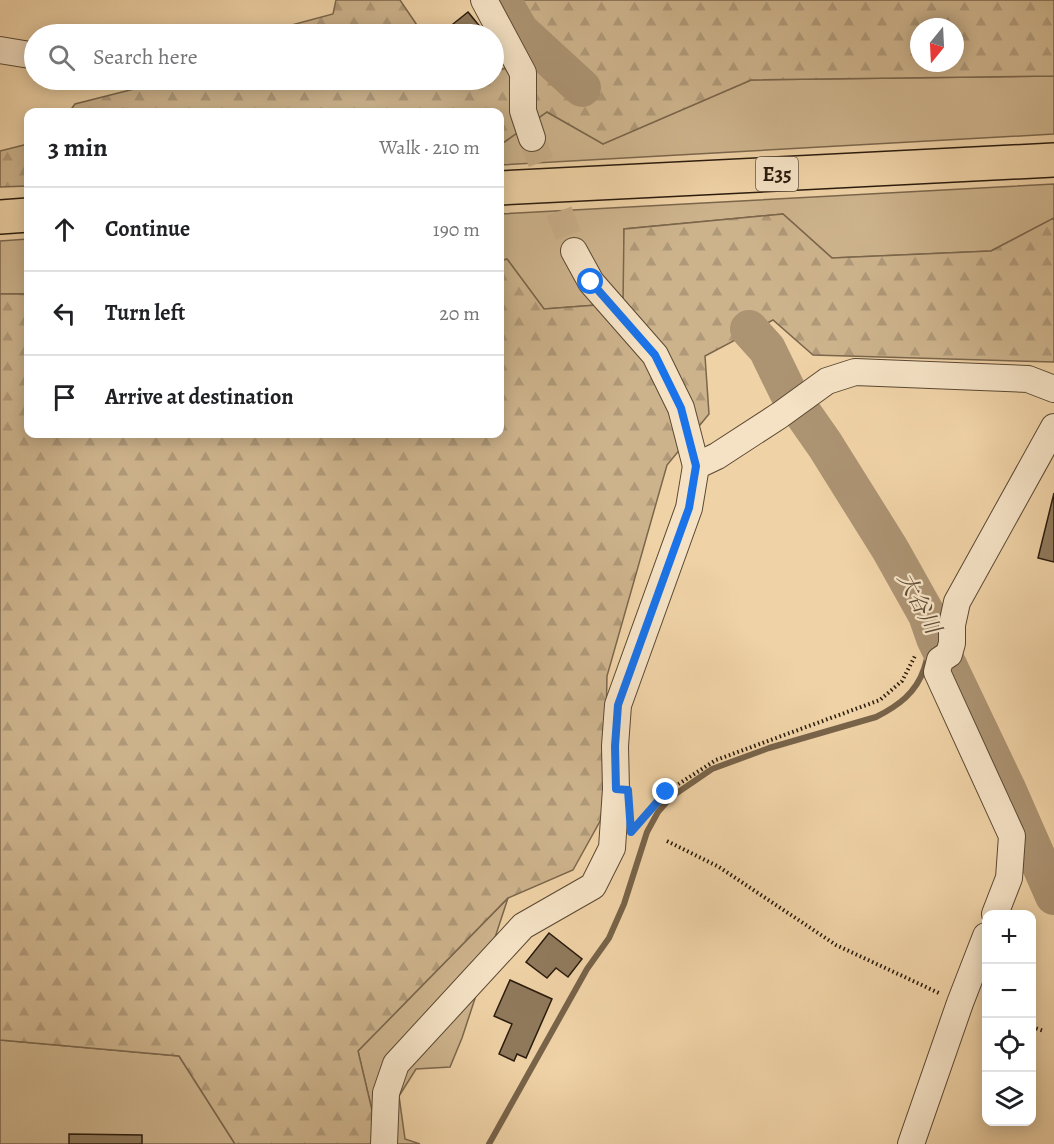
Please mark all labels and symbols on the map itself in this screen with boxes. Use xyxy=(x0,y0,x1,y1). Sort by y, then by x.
north arrow xyxy=(910,18,964,72)
road number: E35 xyxy=(756,157,798,191)
route start xyxy=(577,268,603,294)
water label: 大谷川 xyxy=(890,567,949,641)
route end xyxy=(652,778,678,804)

